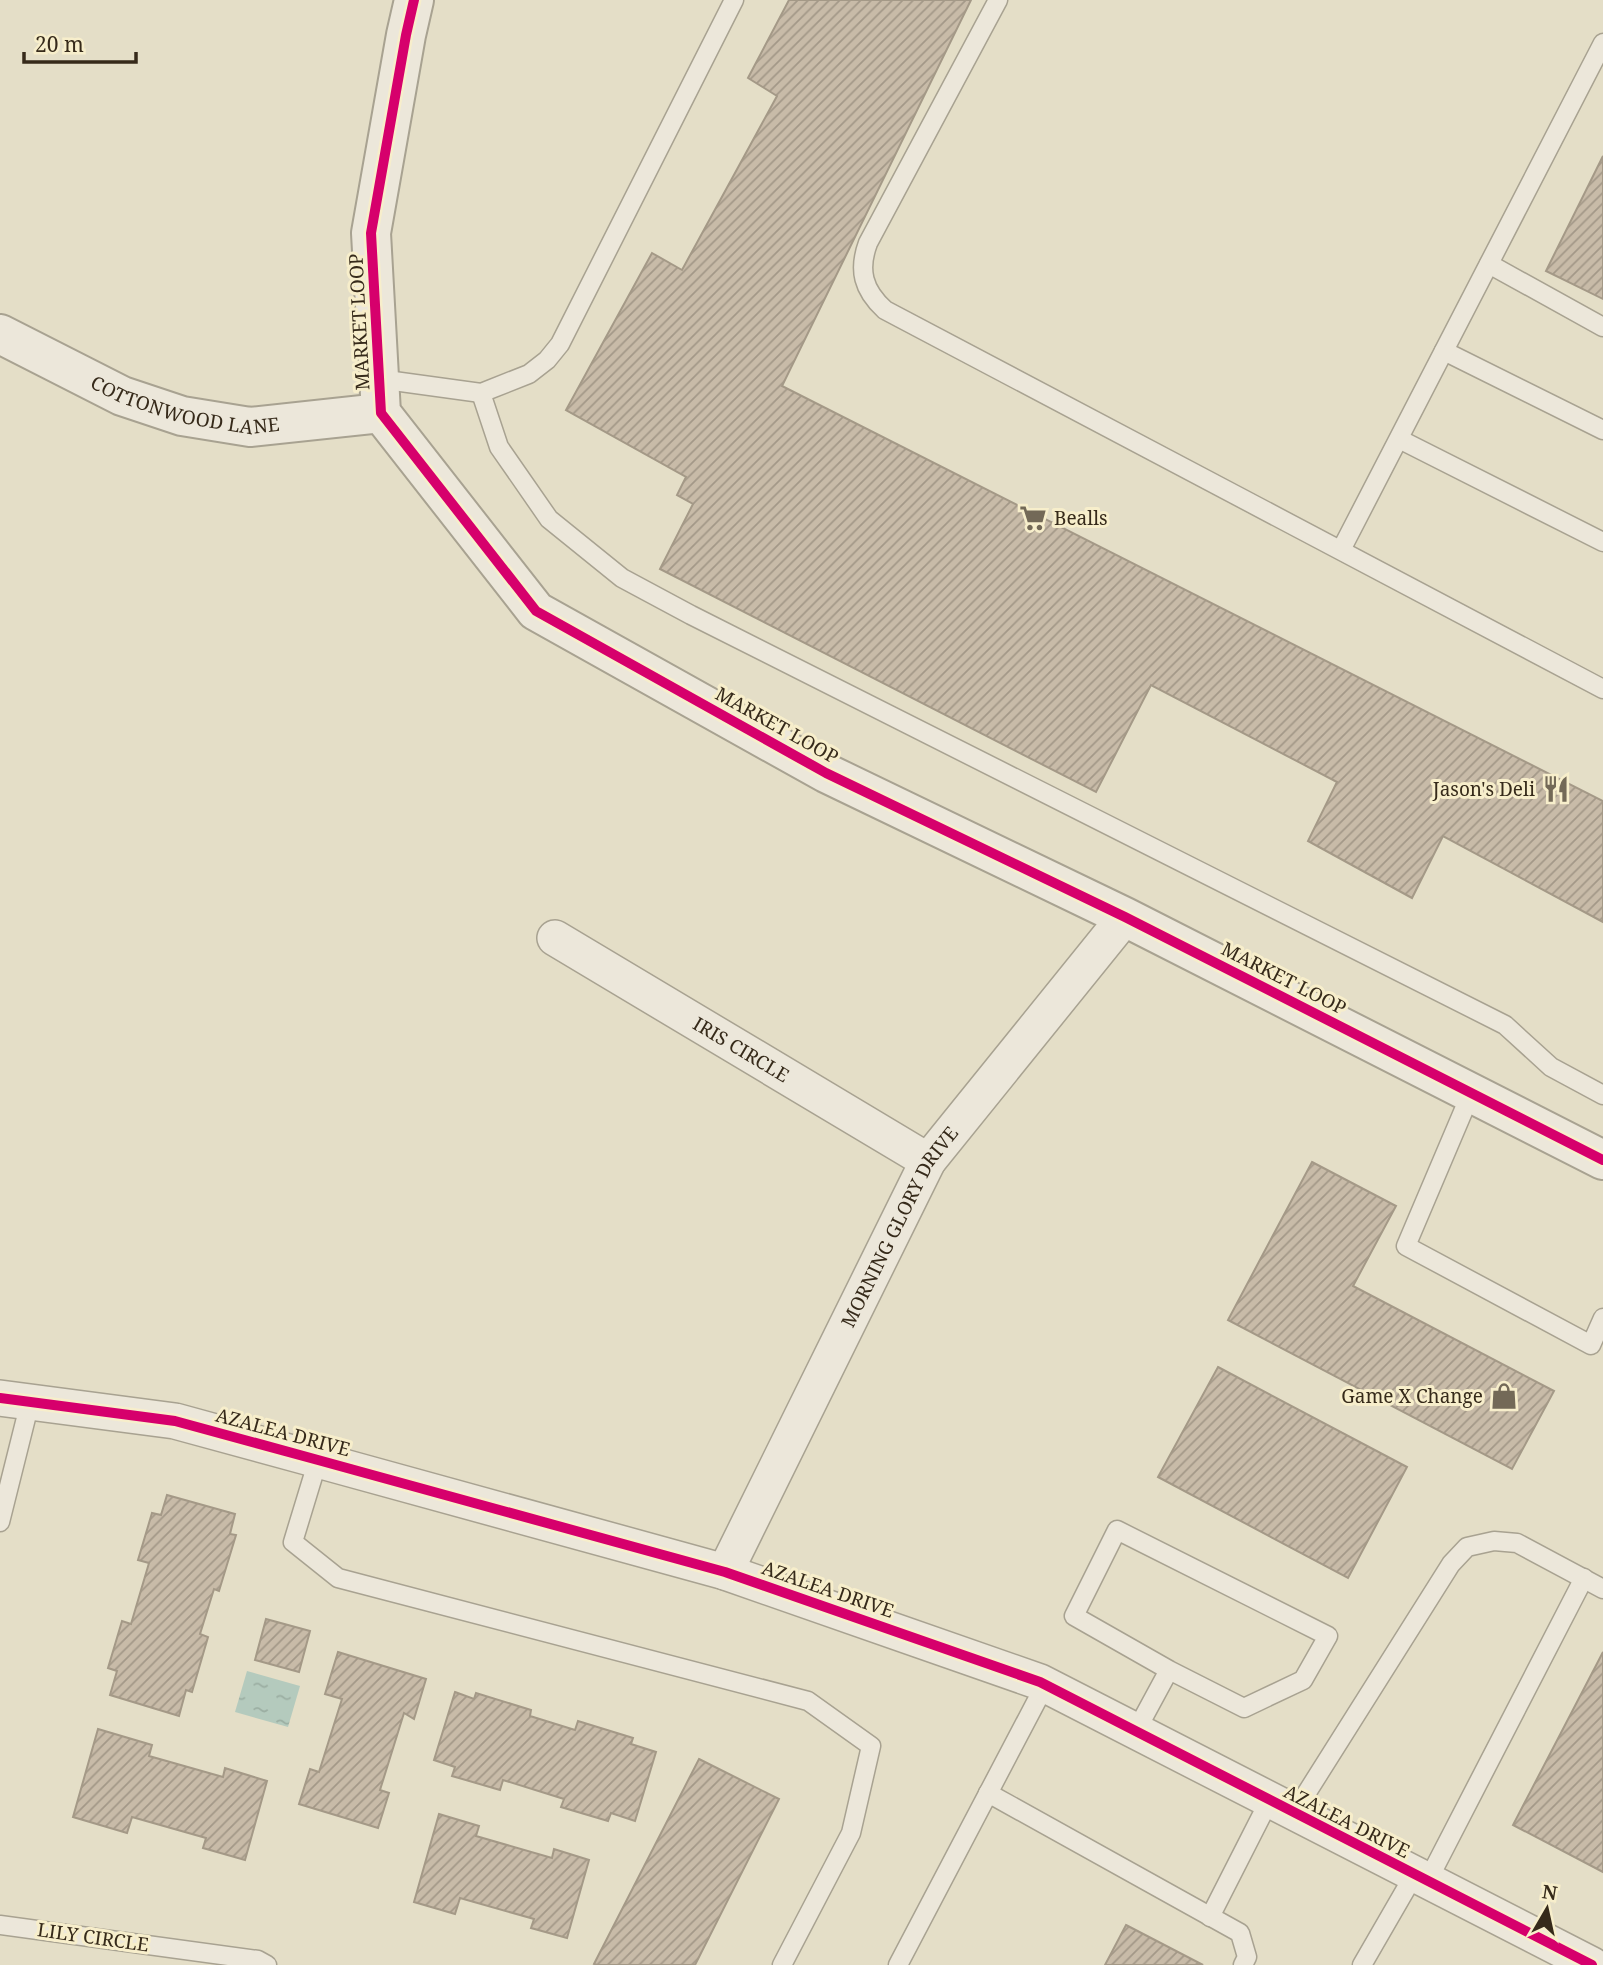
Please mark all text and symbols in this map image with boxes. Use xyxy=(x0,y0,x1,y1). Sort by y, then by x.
scale bar xyxy=(24,21,136,65)
text: 20 m xyxy=(35,30,84,58)
street label: MARKET LOOP xyxy=(342,253,376,391)
street label: COTTONWOOD LANE xyxy=(86,369,281,440)
supermarket icon: Bealls xyxy=(1018,503,1048,533)
place label: Bealls xyxy=(1054,505,1108,531)
street label: MARKET LOOP xyxy=(711,680,843,770)
restaurant icon: Jason's Deli xyxy=(1541,774,1571,804)
place label: Jason's Deli xyxy=(1432,776,1535,802)
street label: MARKET LOOP xyxy=(1217,935,1351,1021)
street label: IRIS CIRCLE xyxy=(688,1011,794,1088)
street label: MORNING GLORY DRIVE xyxy=(835,1121,964,1332)
shop icon: Game X Change xyxy=(1489,1381,1519,1411)
place label: Game X Change xyxy=(1341,1383,1483,1409)
street label: AZALEA DRIVE xyxy=(213,1402,353,1462)
street label: AZALEA DRIVE xyxy=(759,1554,898,1624)
street label: AZALEA DRIVE xyxy=(1280,1778,1415,1864)
north arrow xyxy=(1512,1874,1582,1944)
text: N xyxy=(1540,1878,1559,1906)
street label: LILY CIRCLE xyxy=(36,1916,151,1958)

